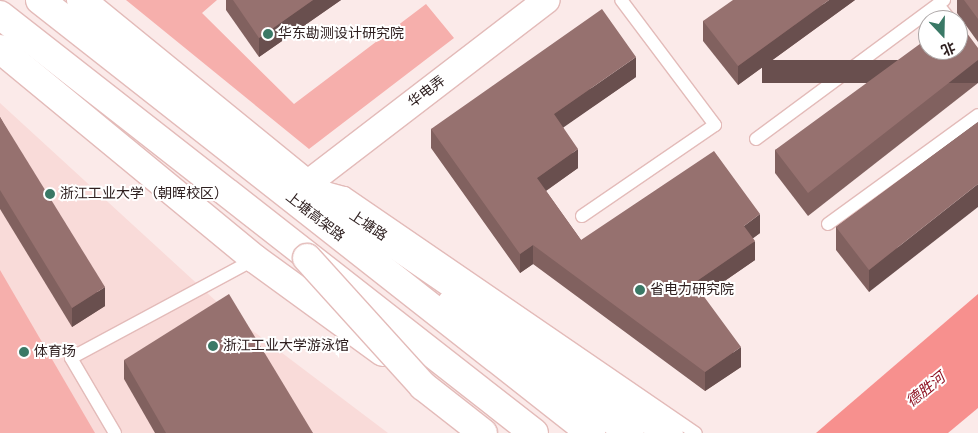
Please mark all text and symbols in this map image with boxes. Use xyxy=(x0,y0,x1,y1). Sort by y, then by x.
north arrow xyxy=(918,10,968,60)
place label: 华东勘测设计研究院 xyxy=(278,26,404,42)
marker: 华东勘测设计研究院 xyxy=(262,28,274,40)
text: 北 xyxy=(939,39,957,58)
street label: 华电弄 xyxy=(405,73,449,111)
place label: 浙江工业大学（朝晖校区） xyxy=(60,186,228,202)
marker: 浙江工业大学（朝晖校区） xyxy=(44,188,56,200)
street label: 上塘高架路 xyxy=(282,189,348,245)
street label: 上塘路 xyxy=(346,207,390,245)
place label: 省电力研究院 xyxy=(650,282,734,298)
marker: 省电力研究院 xyxy=(634,284,646,296)
place label: 浙江工业大学游泳馆 xyxy=(223,338,349,354)
marker: 浙江工业大学游泳馆 xyxy=(207,340,219,352)
place label: 体育场 xyxy=(34,344,76,360)
marker: 体育场 xyxy=(18,346,30,358)
water label: 德胜河 xyxy=(903,369,949,411)

